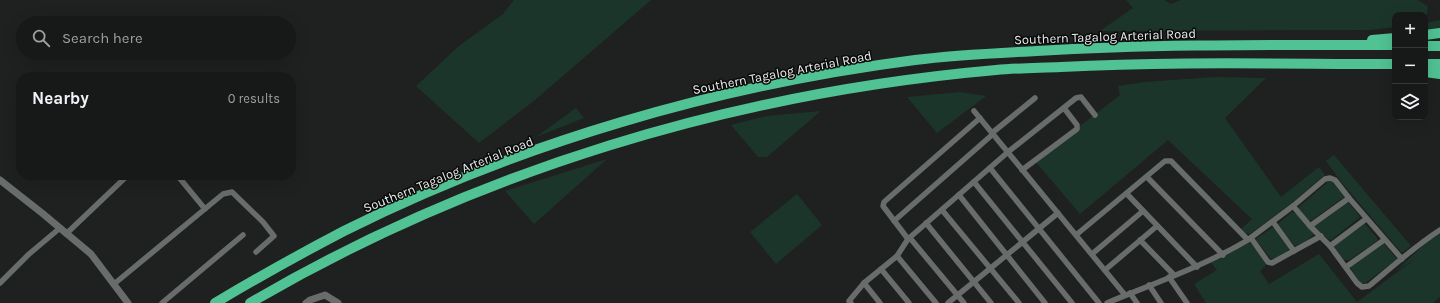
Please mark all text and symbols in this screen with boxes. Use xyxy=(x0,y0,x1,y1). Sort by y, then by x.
map controls xyxy=(1392,12,1428,120)
button: + xyxy=(1392,12,1428,48)
search box xyxy=(16,16,296,60)
street label: Southern Tagalog Arterial Road xyxy=(1014,26,1196,47)
icon: search xyxy=(30,27,52,49)
text: Search here xyxy=(62,29,143,47)
street label: Southern Tagalog Arterial Road xyxy=(691,48,873,97)
button: − xyxy=(1392,48,1428,84)
button: layers xyxy=(1392,84,1428,120)
text: Nearby xyxy=(32,88,89,108)
text: 0 results xyxy=(228,91,280,106)
street label: Southern Tagalog Arterial Road xyxy=(361,133,535,216)

